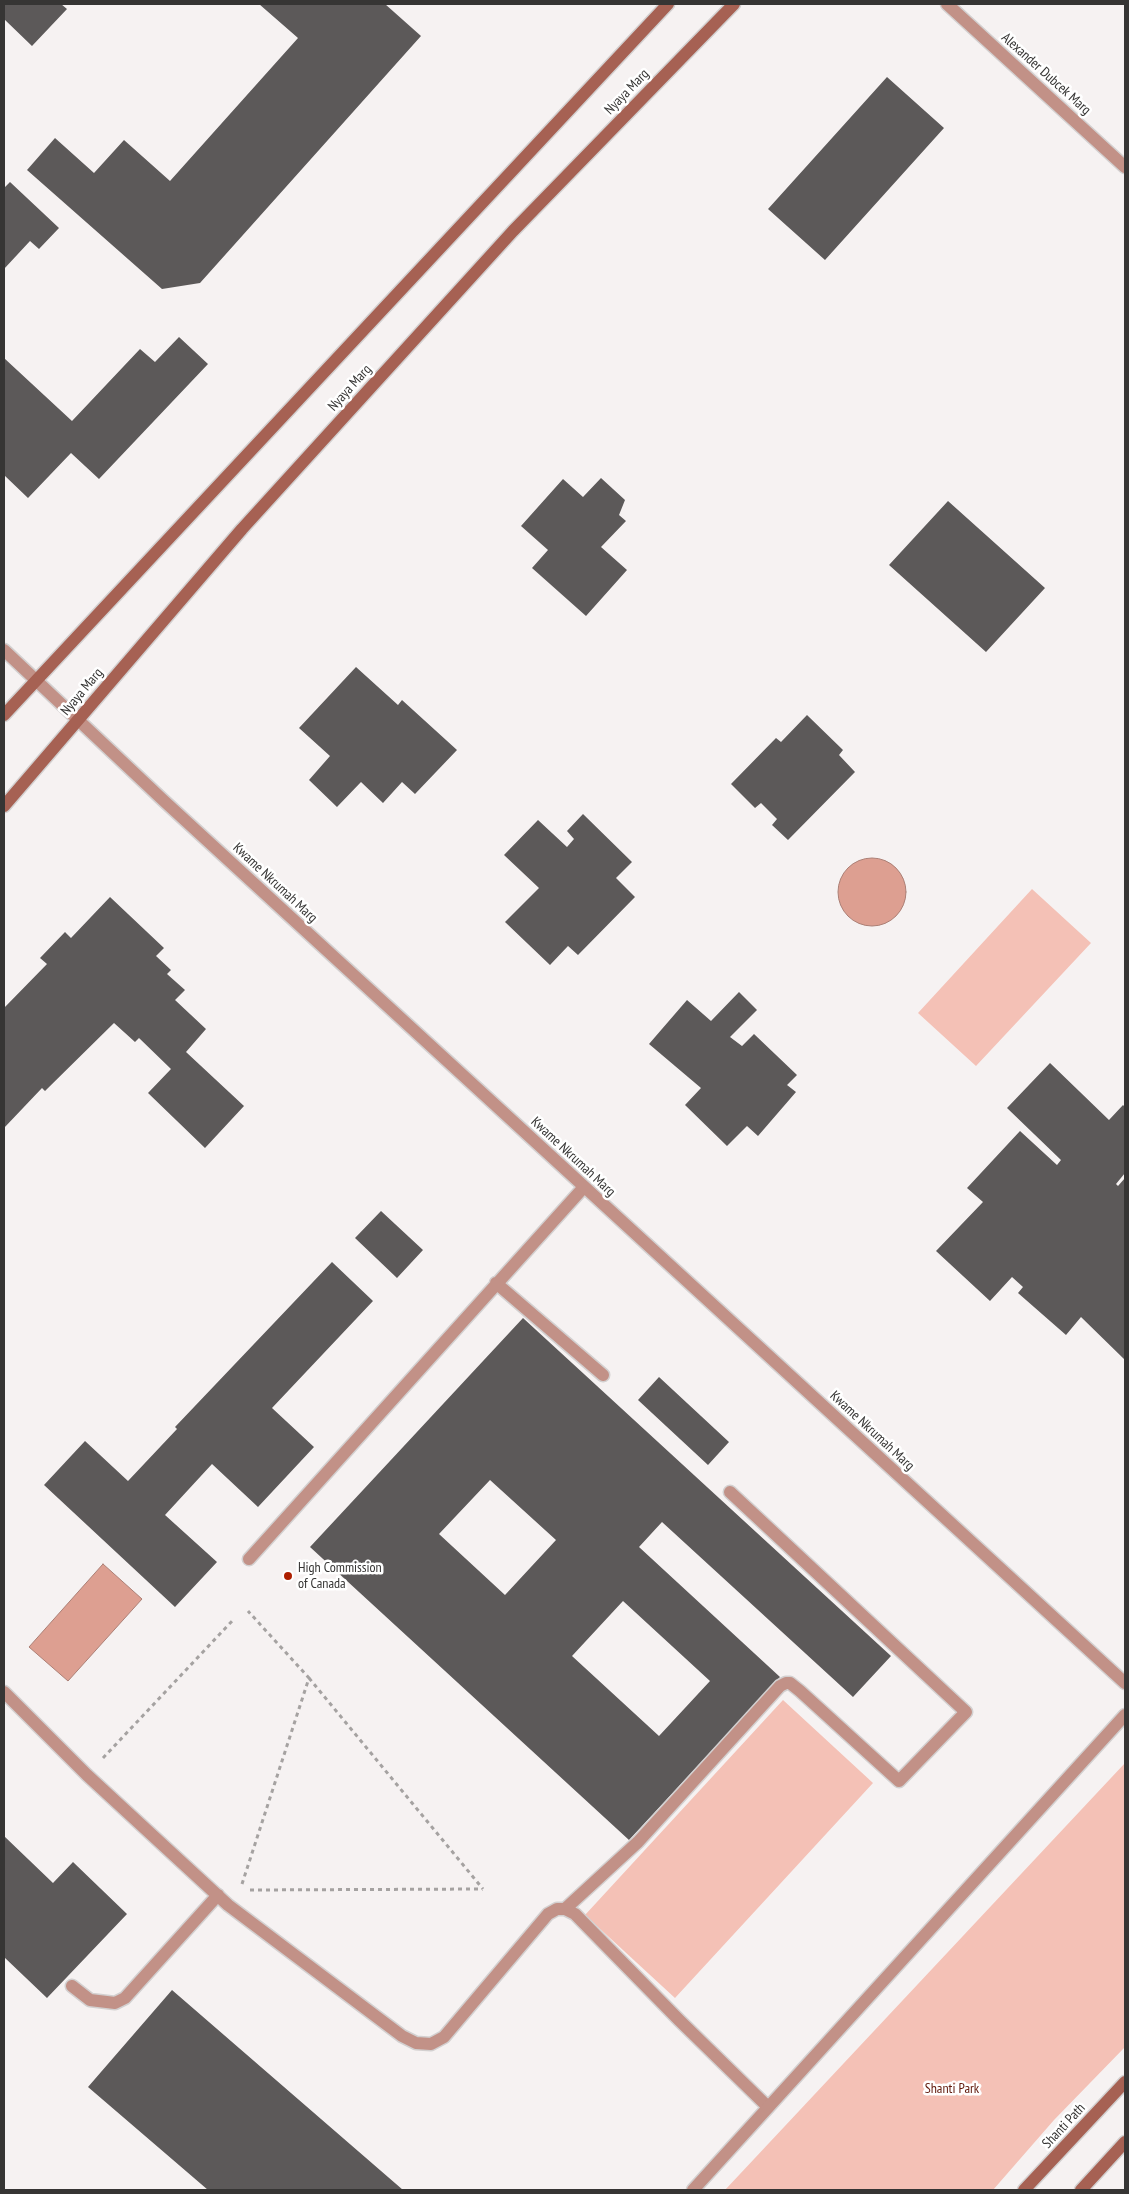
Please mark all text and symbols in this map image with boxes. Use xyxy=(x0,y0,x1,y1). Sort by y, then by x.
street label: Alexander Dubcek Marg xyxy=(998,29,1094,119)
street label: Nyaya Marg xyxy=(601,66,653,118)
street label: Nyaya Marg xyxy=(325,361,375,415)
street label: Nyaya Marg xyxy=(57,665,107,719)
street label: Kwame Nkrumah Marg xyxy=(229,840,321,926)
street label: Kwame Nkrumah Marg xyxy=(527,1114,619,1200)
street label: Kwame Nkrumah Marg xyxy=(826,1388,918,1474)
place label: High Commission of Canada xyxy=(298,1560,382,1592)
marker: High Commission of Canada xyxy=(282,1570,294,1582)
park label: Shanti Park xyxy=(925,2081,979,2097)
street label: Shanti Path xyxy=(1039,2100,1089,2152)

